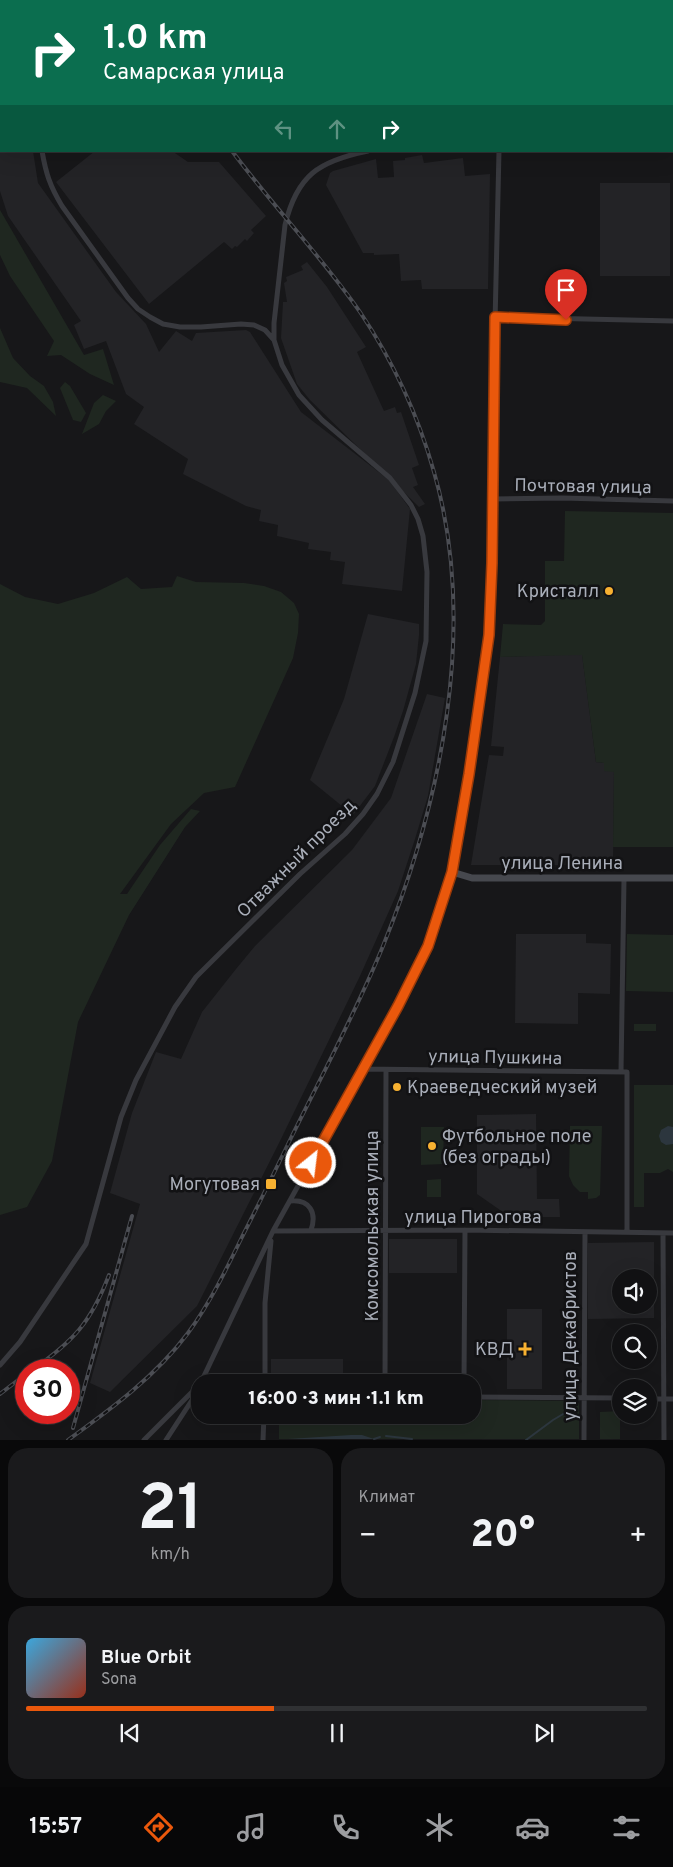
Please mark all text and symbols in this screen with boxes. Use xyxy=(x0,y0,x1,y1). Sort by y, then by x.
text: 1.0 km xyxy=(103,17,208,61)
icon: right xyxy=(20,20,85,85)
text: Самарская улица xyxy=(103,60,284,87)
icon: left xyxy=(270,115,298,143)
icon: ahead xyxy=(323,115,351,143)
icon: right xyxy=(376,115,404,143)
pin xyxy=(545,269,587,320)
icon: arrive xyxy=(552,276,580,304)
street label: Почтовая улица xyxy=(514,475,652,500)
place label: Кристалл xyxy=(517,581,599,604)
marker: Кристалл xyxy=(603,585,615,597)
street label: Отважный проезд xyxy=(233,795,361,923)
street label: улица Ленина xyxy=(501,853,623,876)
street label: улица Пушкина xyxy=(428,1046,562,1071)
place label: Краеведческий музей xyxy=(407,1077,597,1100)
marker: Краеведческий музей xyxy=(391,1081,403,1093)
place label: Футбольное поле (без ограды) xyxy=(442,1126,591,1170)
street label: Комсомольская улица xyxy=(362,1131,385,1321)
position arrow xyxy=(284,1136,336,1188)
marker: Футбольное поле (без ограды) xyxy=(426,1140,438,1152)
place label: Могутовая xyxy=(169,1174,260,1197)
marker: Могутовая xyxy=(264,1177,278,1191)
street label: улица Пирогова xyxy=(405,1207,541,1230)
street label: улица Декабристов xyxy=(560,1251,583,1421)
map controls xyxy=(612,1269,657,1424)
button: sound xyxy=(612,1269,657,1314)
button: search xyxy=(612,1324,657,1369)
place label: КВД xyxy=(475,1339,514,1362)
marker: КВД xyxy=(518,1342,532,1356)
speed limit sign: 30 xyxy=(15,1359,80,1424)
button: layers xyxy=(612,1379,657,1424)
text: 16:00 · 3 мин · 1.1 km xyxy=(248,1387,424,1411)
text: 21 xyxy=(137,1471,203,1553)
text: Климат xyxy=(359,1488,415,1508)
text: 20° xyxy=(471,1512,535,1561)
text: − xyxy=(359,1519,377,1555)
text: + xyxy=(629,1519,647,1555)
text: km/h xyxy=(151,1545,190,1565)
text: Blue Orbit xyxy=(101,1646,191,1670)
text: Sona xyxy=(101,1670,137,1690)
icon: previous xyxy=(116,1719,144,1747)
icon: pause xyxy=(323,1719,351,1747)
icon: next xyxy=(530,1719,558,1747)
icon: directions xyxy=(141,1810,176,1845)
icon: music xyxy=(234,1810,269,1845)
icon: phone xyxy=(328,1810,363,1845)
icon: climate xyxy=(422,1810,457,1845)
icon: car xyxy=(515,1810,550,1845)
icon: filters xyxy=(609,1810,644,1845)
text: 15:57 xyxy=(29,1814,82,1841)

